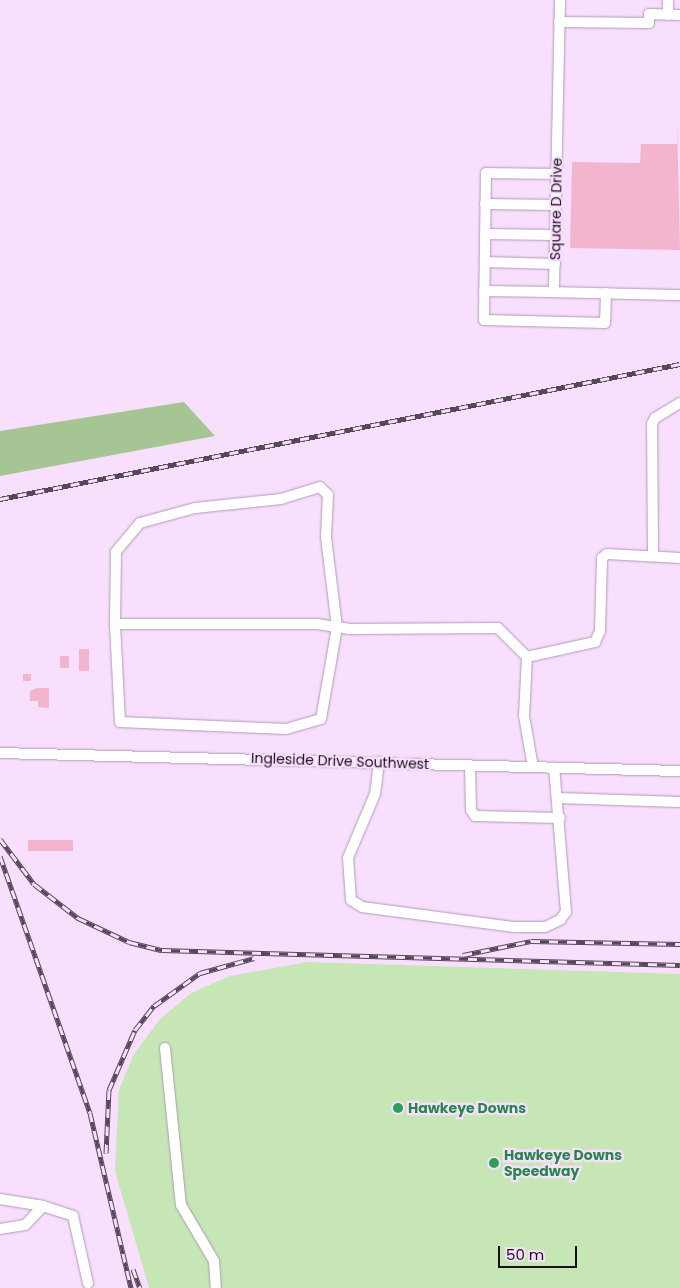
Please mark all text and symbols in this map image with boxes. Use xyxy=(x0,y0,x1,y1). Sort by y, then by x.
street label: Square D Drive xyxy=(547,158,565,260)
street label: Ingleside Drive Southwest xyxy=(251,749,429,773)
place label: Hawkeye Downs xyxy=(408,1100,526,1116)
marker: Hawkeye Downs xyxy=(392,1102,404,1114)
place label: Hawkeye Downs Speedway xyxy=(504,1147,622,1180)
marker: Hawkeye Downs Speedway xyxy=(488,1157,500,1169)
scale bar xyxy=(500,1236,579,1268)
text: 50 m xyxy=(506,1244,544,1265)

